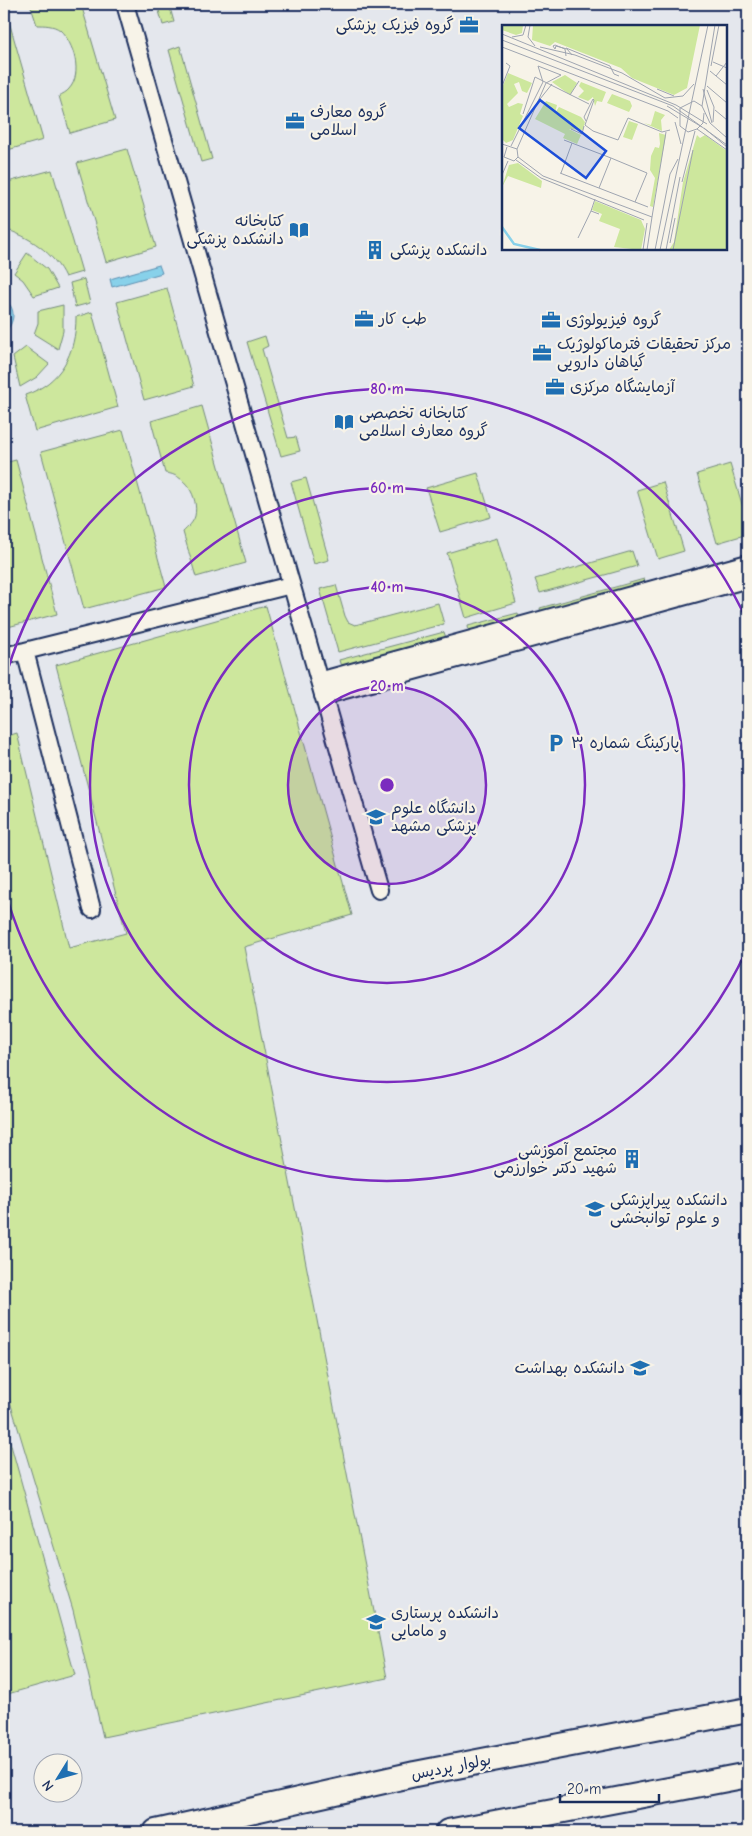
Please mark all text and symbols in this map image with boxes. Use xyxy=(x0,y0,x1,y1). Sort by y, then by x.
office icon: گروه فیزیک پزشکی xyxy=(458,14,480,36)
place label: گروه فیزیک پزشکی xyxy=(336,15,454,35)
inset map xyxy=(502,25,727,250)
place label: گروه معارف اسلامی xyxy=(310,102,387,140)
office icon: گروه معارف اسلامی xyxy=(284,110,306,132)
place label: کتابخانه دانشکده پزشکی xyxy=(186,212,284,249)
library icon: کتابخانه دانشکده پزشکی xyxy=(288,219,310,241)
building icon: دانشکده پزشکی xyxy=(364,239,386,261)
place label: دانشکده پزشکی xyxy=(390,241,488,260)
office icon: طب کار xyxy=(353,308,375,330)
office icon: گروه فیزیولوژی xyxy=(540,309,562,331)
place label: طب کار xyxy=(377,310,427,328)
place label: گروه فیزیولوژی xyxy=(566,310,662,330)
place label: مرکز تحقیقات فترماکولوژیک گیاهان دارویی xyxy=(557,335,731,372)
office icon: مرکز تحقیقات فترماکولوژیک گیاهان دارویی xyxy=(531,342,553,364)
office icon: آزمایشگاه مرکزی xyxy=(544,376,566,398)
place label: آزمایشگاه مرکزی xyxy=(570,377,676,396)
text: 80 m xyxy=(370,380,404,398)
place label: کتابخانه تخصصی گروه معارف اسلامی xyxy=(359,404,488,441)
library icon: کتابخانه تخصصی گروه معارف اسلامی xyxy=(333,411,355,433)
text: 60 m xyxy=(370,479,404,497)
text: 40 m xyxy=(371,578,404,596)
text: 20 m xyxy=(370,677,404,695)
parking icon: پارکینگ شماره ۳ xyxy=(545,732,567,754)
place label: پارکینگ شماره ۳ xyxy=(571,733,679,753)
centre of rings xyxy=(378,776,396,794)
place label: دانشگاه علوم پزشکی مشهد xyxy=(391,798,477,836)
school or university icon: دانشگاه علوم پزشکی مشهد xyxy=(365,806,387,828)
place label: مجتمع آموزشی شهید دکتر خوارزمی xyxy=(494,1141,617,1178)
building icon: مجتمع آموزشی شهید دکتر خوارزمی xyxy=(621,1148,643,1170)
place label: دانشکده پیراپزشکی و علوم توانبخشی xyxy=(610,1191,728,1230)
school or university icon: دانشکده پیراپزشکی و علوم توانبخشی xyxy=(584,1198,606,1220)
school or university icon: دانشکده بهداشت xyxy=(629,1357,651,1379)
place label: دانشکده بهداشت xyxy=(515,1359,625,1377)
place label: دانشکده پرستاری و مامایی xyxy=(391,1604,499,1641)
school or university icon: دانشکده پرستاری و مامایی xyxy=(365,1611,387,1633)
street label: بولوار پردیس xyxy=(409,1750,493,1785)
north arrow xyxy=(32,1754,82,1804)
scale bar xyxy=(560,1771,658,1803)
text: N xyxy=(38,1777,58,1794)
text: 20 m xyxy=(567,1780,601,1798)

